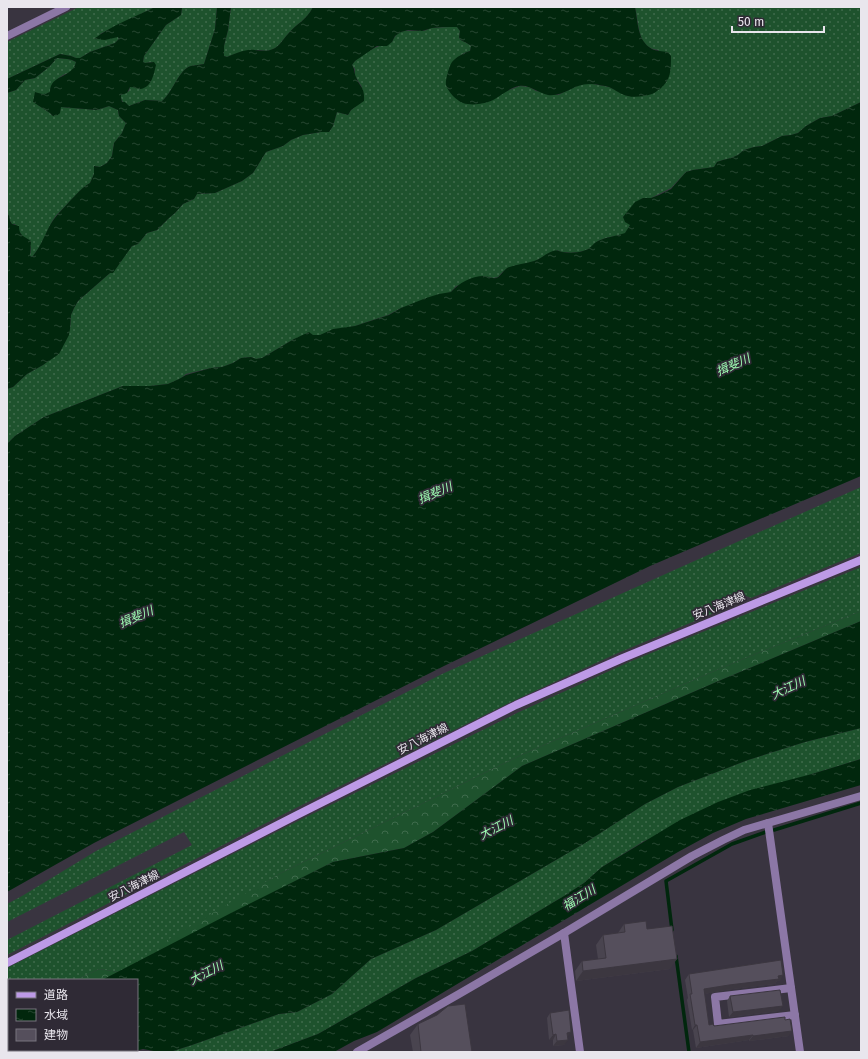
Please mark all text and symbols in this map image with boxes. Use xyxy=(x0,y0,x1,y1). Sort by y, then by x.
scale bar xyxy=(732,8,824,34)
text: 50 m xyxy=(738,15,764,29)
water label: 揖斐川 xyxy=(714,350,754,379)
water label: 揖斐川 xyxy=(416,479,456,506)
street label: 安八海津線 xyxy=(691,590,747,622)
water label: 揖斐川 xyxy=(117,603,157,630)
water label: 大江川 xyxy=(769,673,809,702)
street label: 安八海津線 xyxy=(396,721,450,757)
water label: 大江川 xyxy=(477,813,517,842)
street label: 安八海津線 xyxy=(107,868,161,904)
water label: 福江川 xyxy=(560,881,600,913)
water label: 大江川 xyxy=(187,958,227,987)
legend xyxy=(8,979,138,1051)
text: 道路 xyxy=(44,988,68,1002)
text: 水域 xyxy=(44,1008,68,1022)
text: 建物 xyxy=(44,1028,68,1042)

